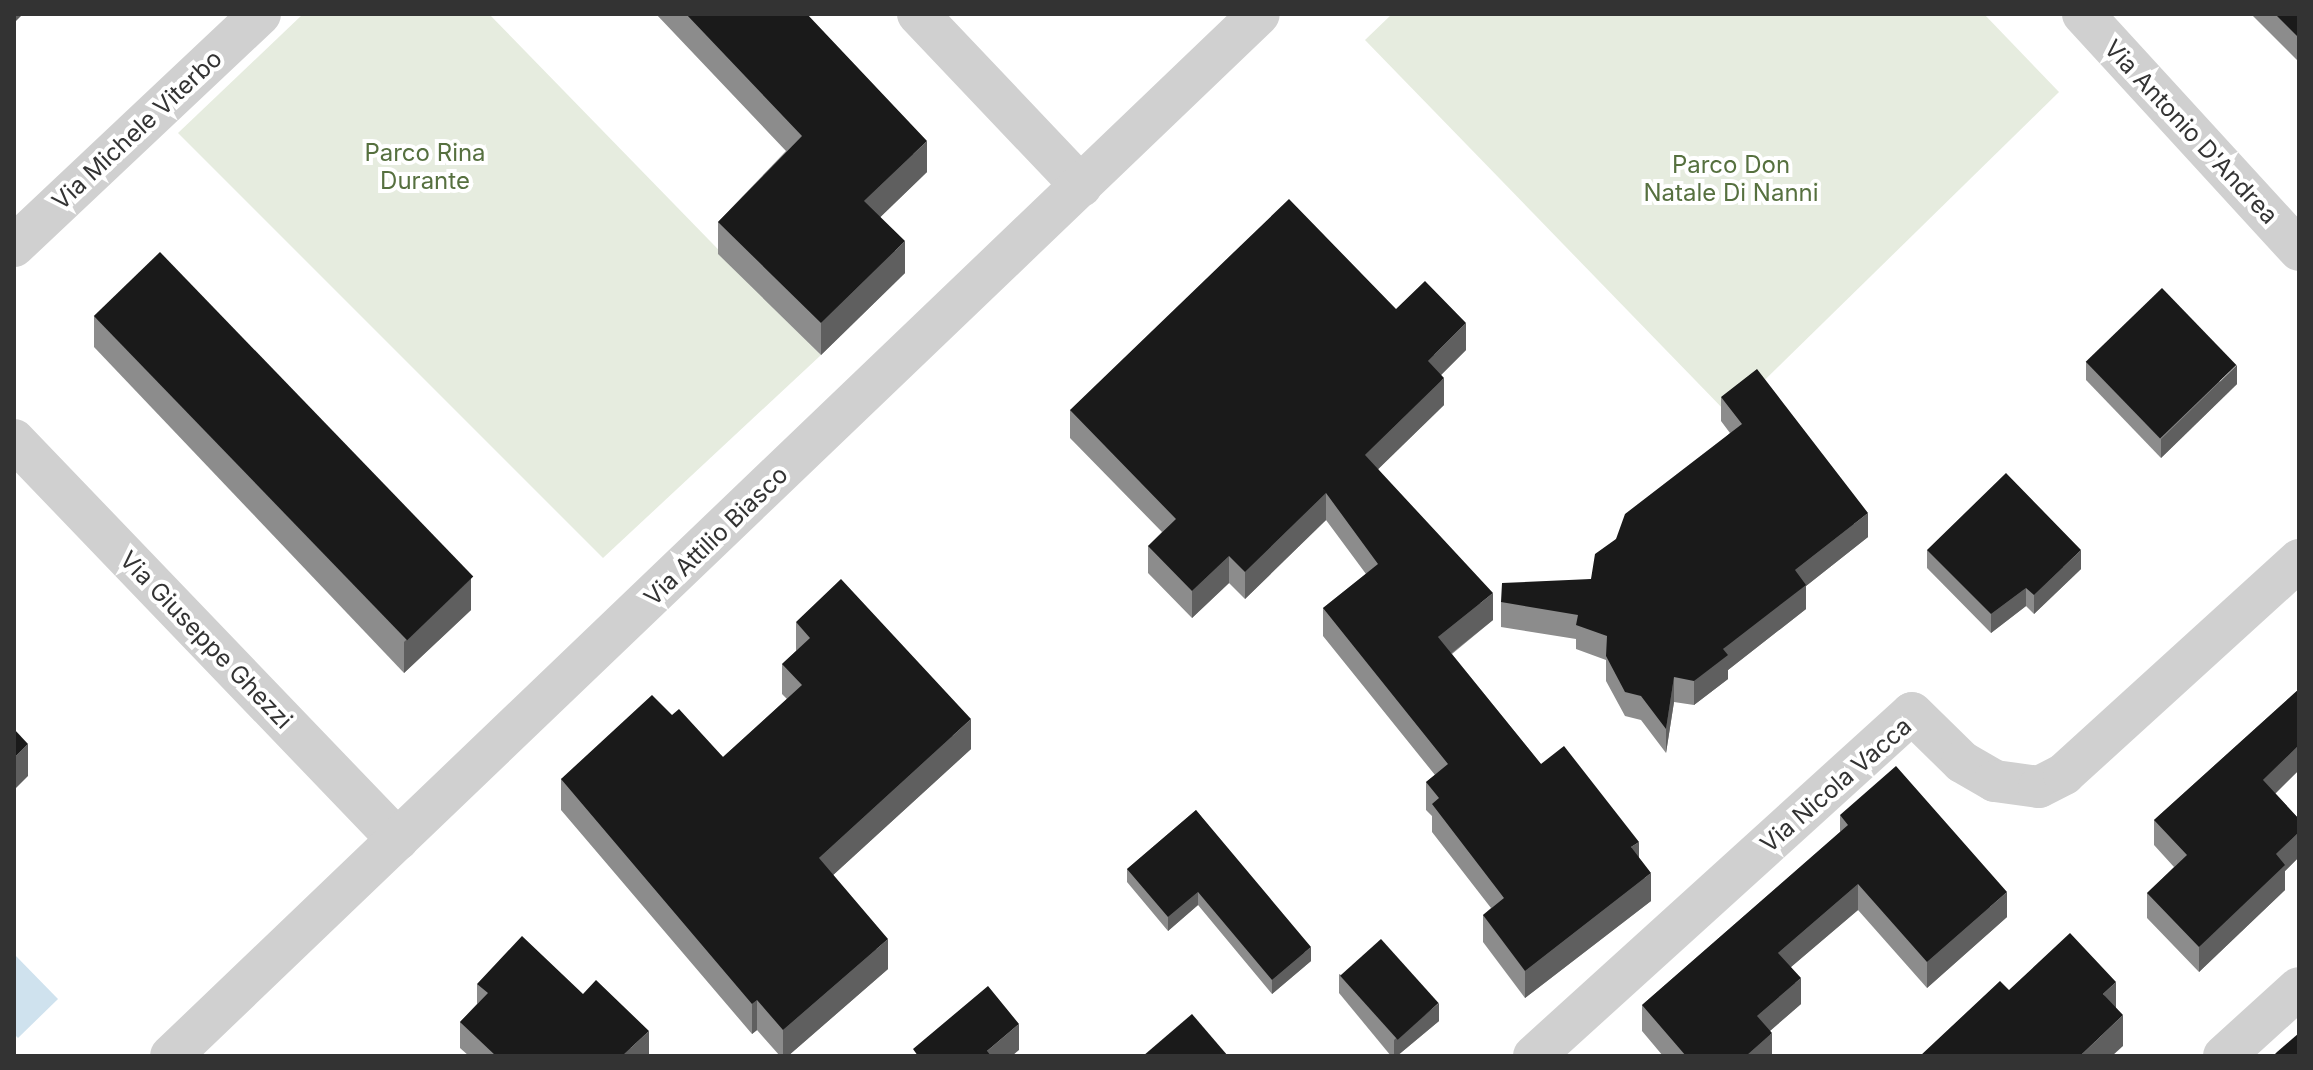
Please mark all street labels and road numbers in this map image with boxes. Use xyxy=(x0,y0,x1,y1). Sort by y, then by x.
street label: Via Antonio D'Andrea xyxy=(2098,34,2284,230)
street label: Via Michele Viterbo xyxy=(46,44,228,216)
street label: Via Attilio Biasco xyxy=(638,460,794,612)
street label: Via Giuseppe Ghezzi xyxy=(114,545,298,735)
street label: Via Nicola Vacca xyxy=(1755,712,1917,858)

